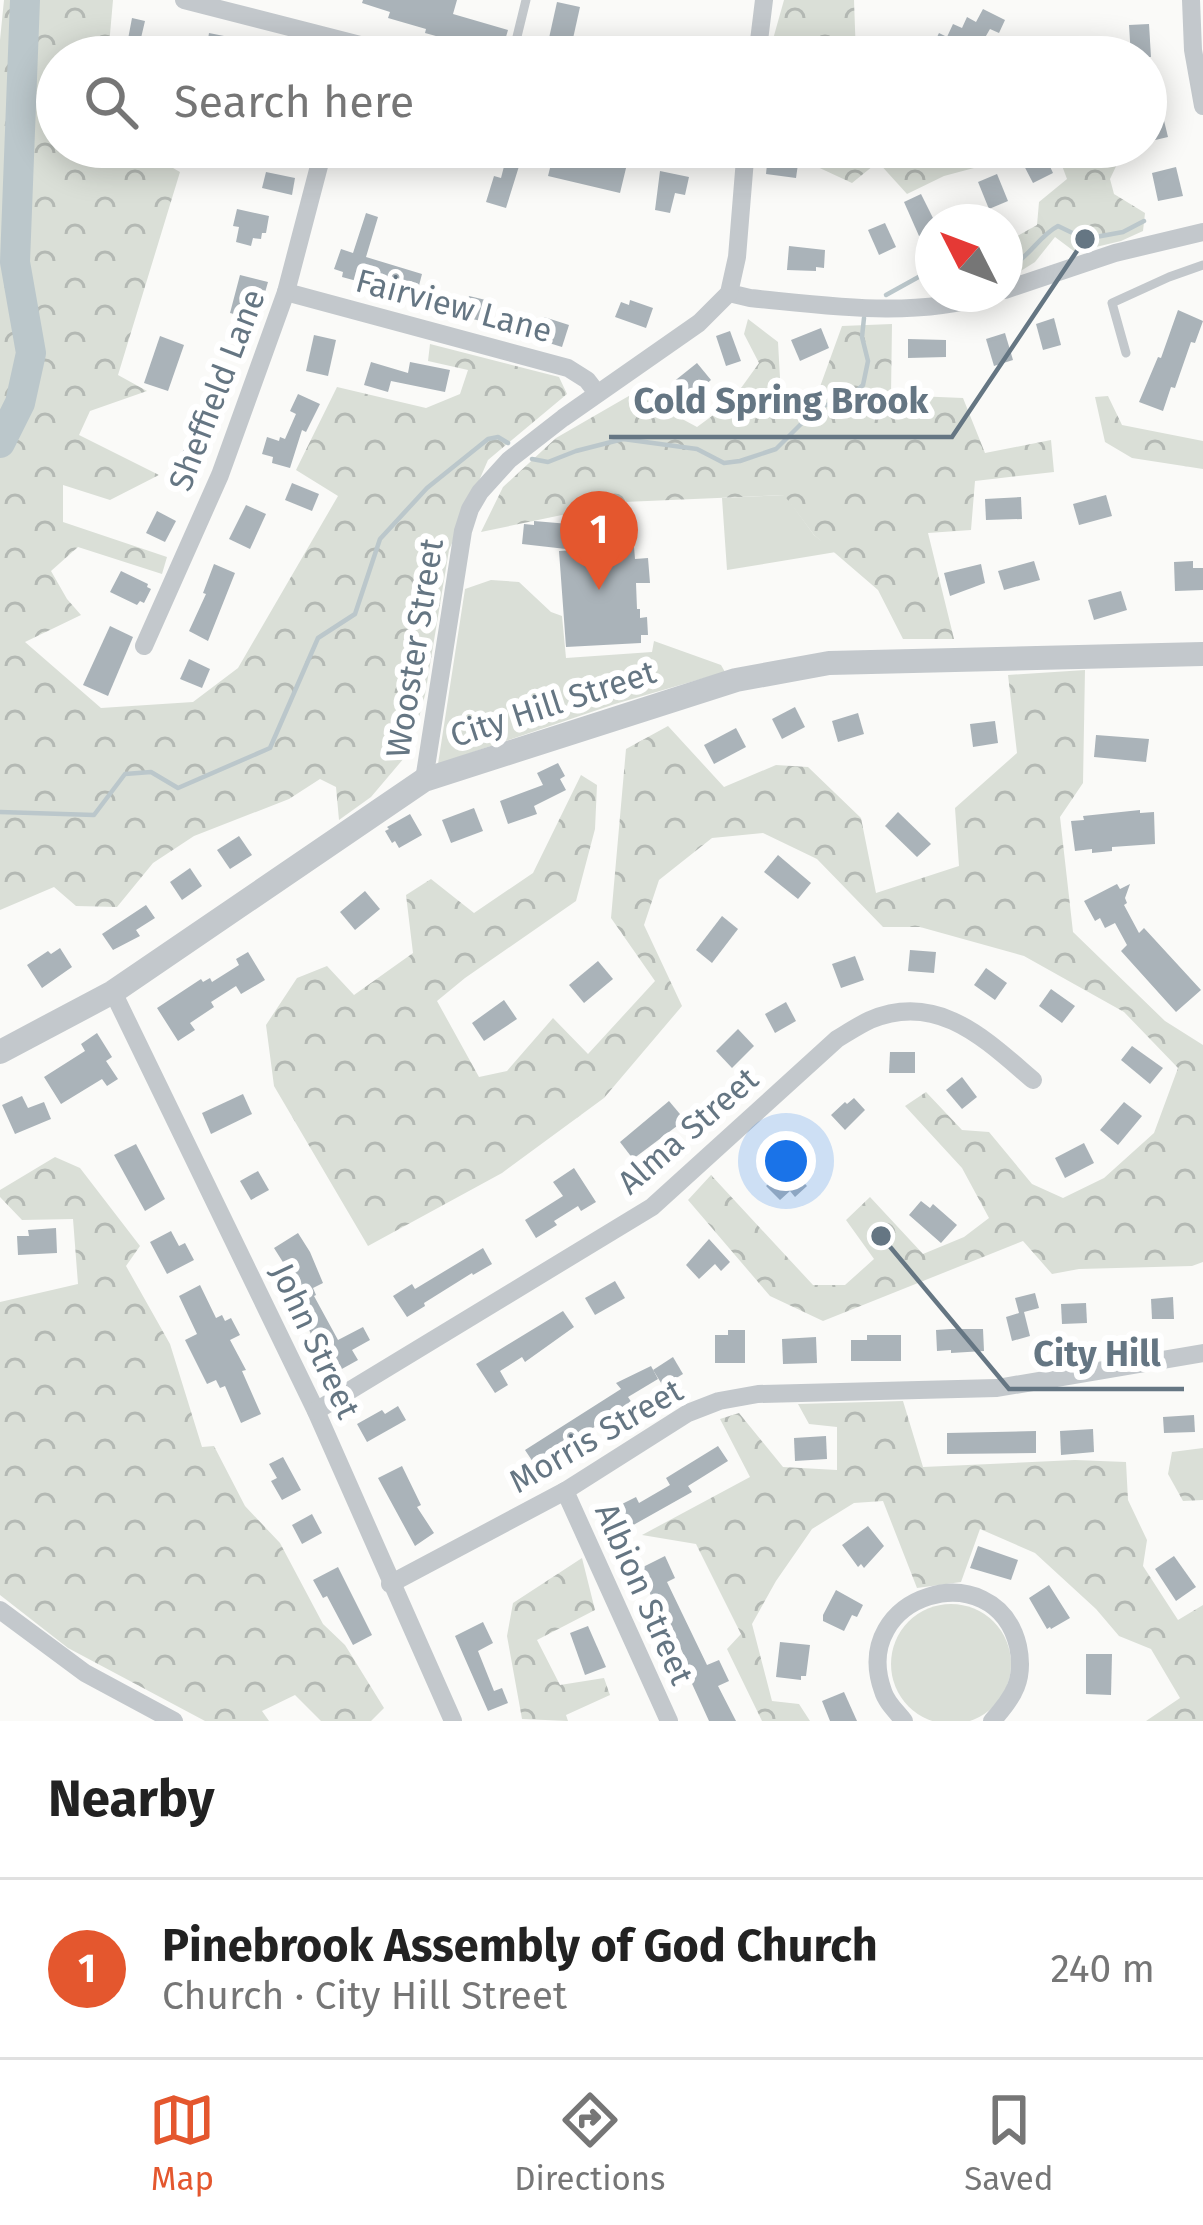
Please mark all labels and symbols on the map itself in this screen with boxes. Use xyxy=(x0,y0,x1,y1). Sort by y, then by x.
north arrow xyxy=(915,204,1023,312)
street label: Fairview Lane xyxy=(351,261,557,351)
street label: Sheffield Lane xyxy=(160,284,274,496)
callout: Cold Spring Brook xyxy=(609,365,952,437)
text: Cold Spring Brook xyxy=(634,379,930,423)
pin: 1 xyxy=(560,491,638,590)
street label: Wooster Street xyxy=(378,536,452,760)
street label: City Hill Street xyxy=(445,652,661,756)
street label: Alma Street xyxy=(610,1059,766,1203)
your location xyxy=(756,1131,816,1191)
street label: John Street xyxy=(262,1257,368,1425)
callout: City Hill xyxy=(1009,1317,1184,1389)
text: City Hill xyxy=(1033,1332,1161,1376)
street label: Morris Street xyxy=(502,1370,690,1502)
street label: Albion Street xyxy=(586,1497,702,1691)

